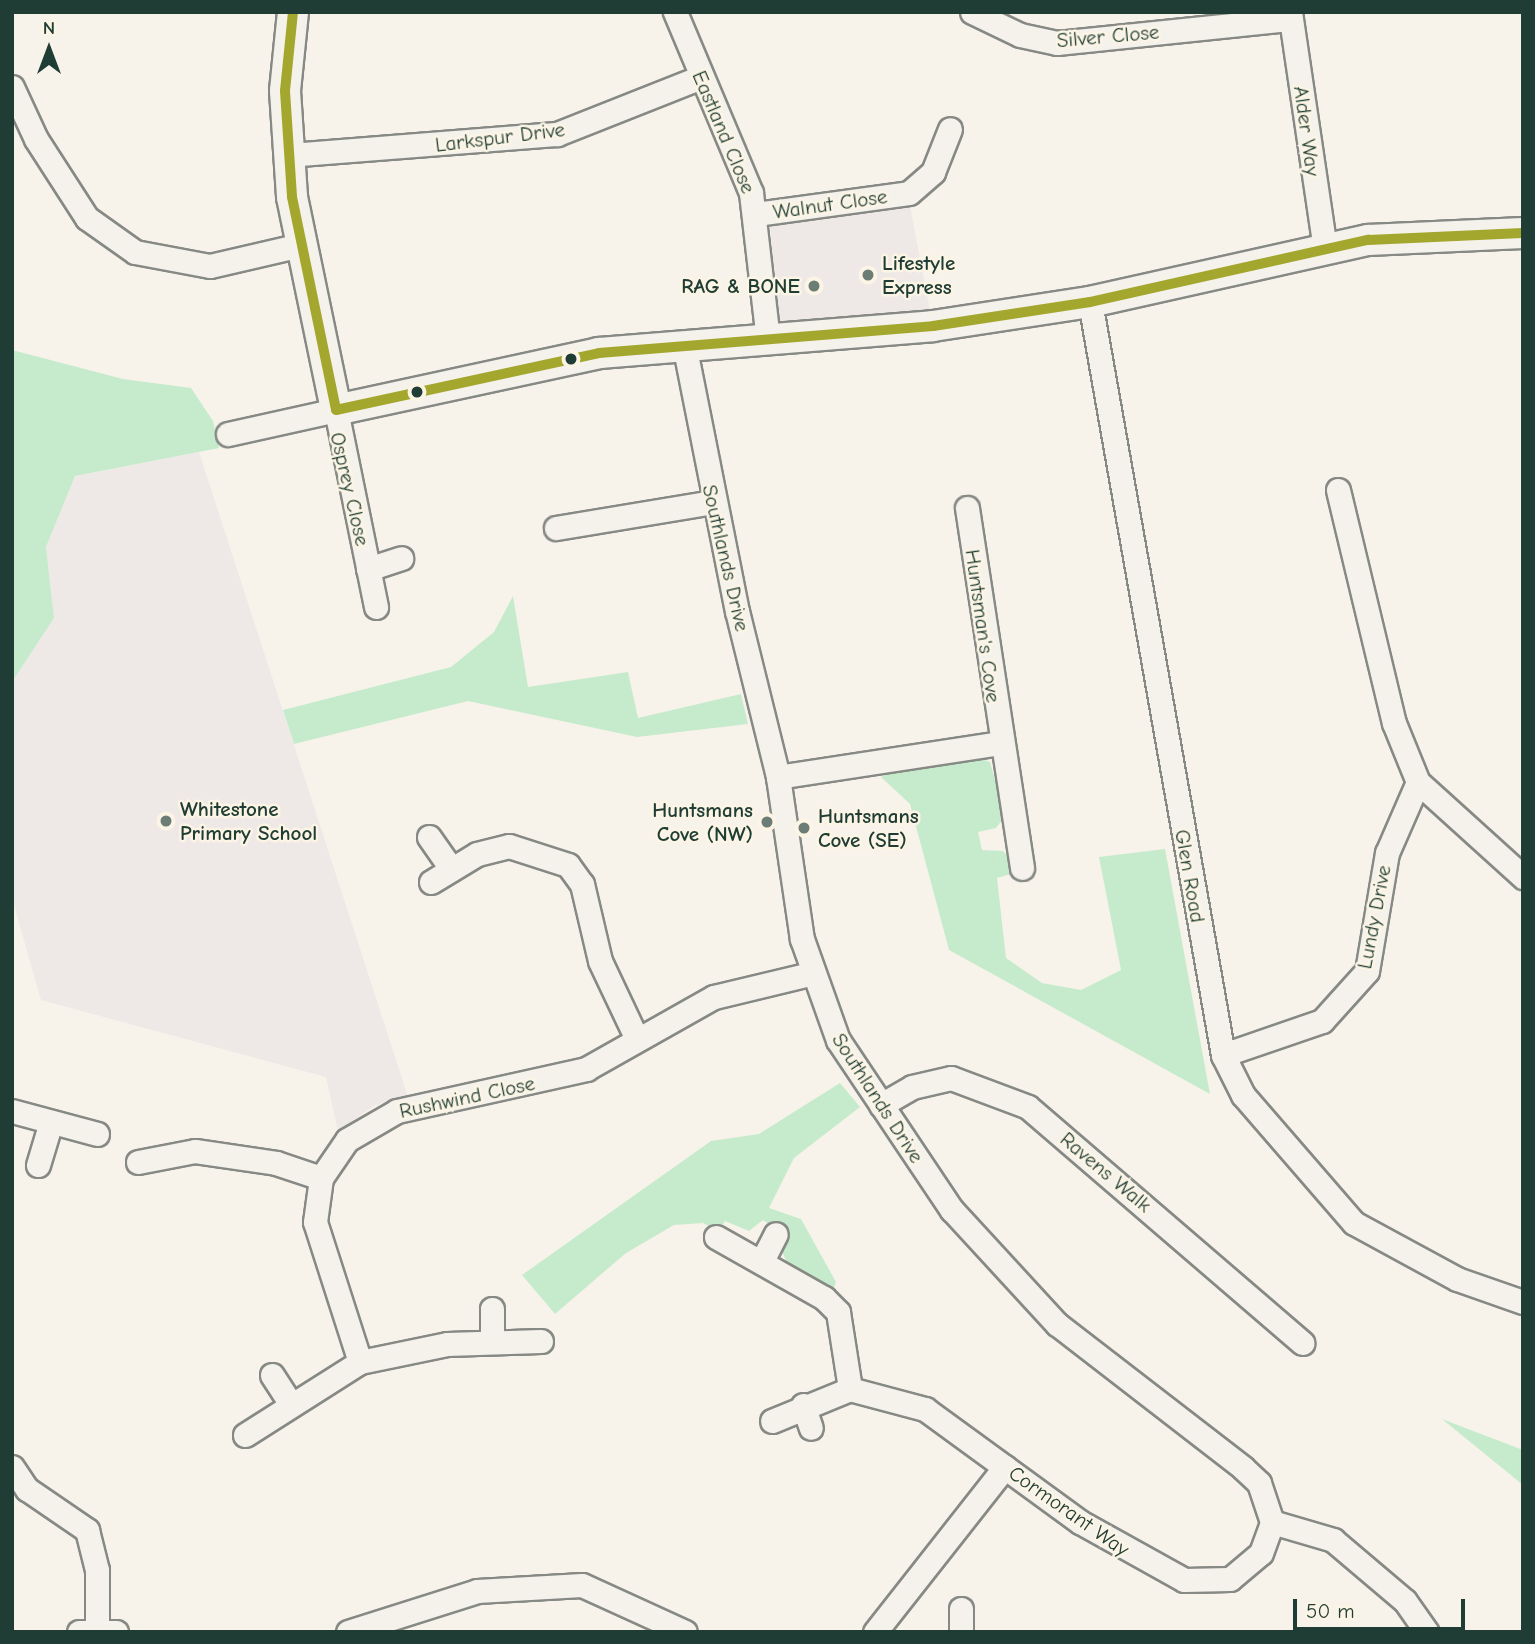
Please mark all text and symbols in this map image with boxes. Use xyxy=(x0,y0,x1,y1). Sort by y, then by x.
north arrow xyxy=(14,14,84,84)
text: N xyxy=(43,17,55,39)
street label: Silver Close xyxy=(1056,19,1160,53)
street label: Eastland Close xyxy=(687,67,761,197)
street label: Alder Way xyxy=(1288,84,1326,178)
street label: Larkspur Drive xyxy=(434,117,566,157)
street label: Walnut Close xyxy=(771,184,889,224)
place label: Lifestyle Express xyxy=(882,250,955,300)
marker: Lifestyle Express xyxy=(860,267,876,283)
place label: RAG & BONE xyxy=(681,273,800,299)
marker: RAG & BONE xyxy=(806,278,822,294)
unlabelled marker xyxy=(564,352,578,366)
unlabelled marker xyxy=(410,385,424,399)
street label: Osprey Close xyxy=(325,430,375,548)
street label: Southlands Drive xyxy=(697,482,755,634)
street label: Huntsman's Cove xyxy=(960,548,1006,704)
place label: Whitestone Primary School xyxy=(180,796,317,846)
place label: Huntsmans Cove (NW) xyxy=(652,797,753,847)
place label: Huntsmans Cove (SE) xyxy=(818,803,919,853)
marker: Whitestone Primary School xyxy=(158,813,174,829)
marker: Huntsmans Cove (NW) xyxy=(759,814,775,830)
marker: Huntsmans Cove (SE) xyxy=(796,820,812,836)
street label: Glen Road xyxy=(1169,827,1211,925)
street label: Lundy Drive xyxy=(1352,863,1396,971)
street label: Southlands Drive xyxy=(827,1028,929,1168)
street label: Rushwind Close xyxy=(397,1070,537,1124)
street label: Ravens Walk xyxy=(1055,1126,1157,1218)
street label: Cormorant Way xyxy=(1004,1460,1134,1562)
scale bar xyxy=(1297,1584,1468,1628)
text: 50 m xyxy=(1306,1599,1355,1623)

